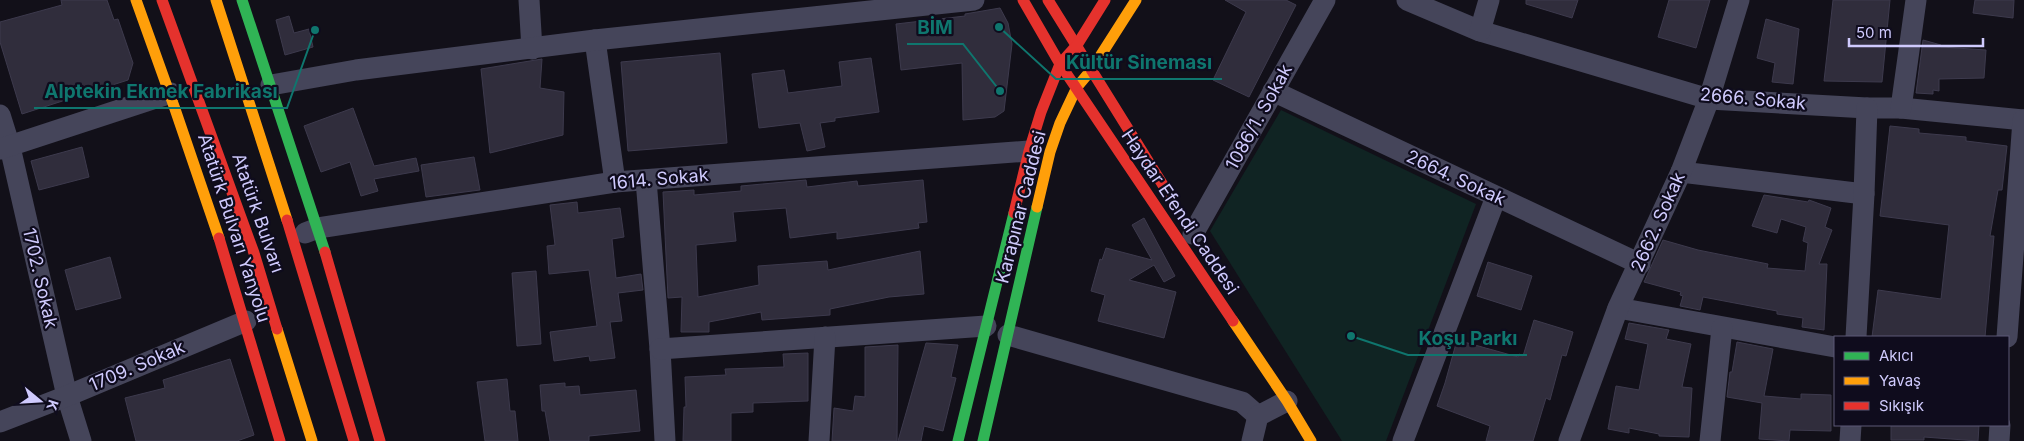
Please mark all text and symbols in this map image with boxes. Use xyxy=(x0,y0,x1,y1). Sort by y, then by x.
callout: BİM xyxy=(907,10,963,44)
scale bar xyxy=(1849,15,1983,47)
text: BİM xyxy=(917,16,953,39)
text: 50 m xyxy=(1856,23,1892,42)
callout: Kültür Sineması xyxy=(1056,45,1222,79)
text: Kültür Sineması xyxy=(1066,51,1212,74)
street label: 1086/1. Sokak xyxy=(1221,60,1296,173)
callout: Alptekin Ekmek Fabrikası xyxy=(34,74,287,108)
text: Alptekin Ekmek Fabrikası xyxy=(44,80,278,103)
street label: 2666. Sokak xyxy=(1699,83,1807,114)
street label: Haydar Efendi Caddesi xyxy=(1117,125,1243,298)
street label: Karapınar Caddesi xyxy=(991,128,1050,285)
street label: Atatürk Bulvarı Yanyolu xyxy=(194,131,275,325)
street label: 2664. Sokak xyxy=(1403,145,1509,210)
street label: Atatürk Bulvarı xyxy=(228,150,289,275)
street label: 1614. Sokak xyxy=(609,164,709,193)
street label: 2662. Sokak xyxy=(1626,169,1689,275)
street label: 1702. Sokak xyxy=(19,226,62,330)
callout: Koşu Parkı xyxy=(1408,321,1527,355)
text: Koşu Parkı xyxy=(1419,327,1517,350)
street label: 1709. Sokak xyxy=(86,336,188,395)
legend xyxy=(1834,336,2009,426)
text: Akıcı xyxy=(1879,346,1913,365)
text: Yavaş xyxy=(1879,371,1921,390)
north arrow xyxy=(15,376,65,426)
text: Sıkışık xyxy=(1879,396,1925,415)
text: K xyxy=(43,398,62,413)

